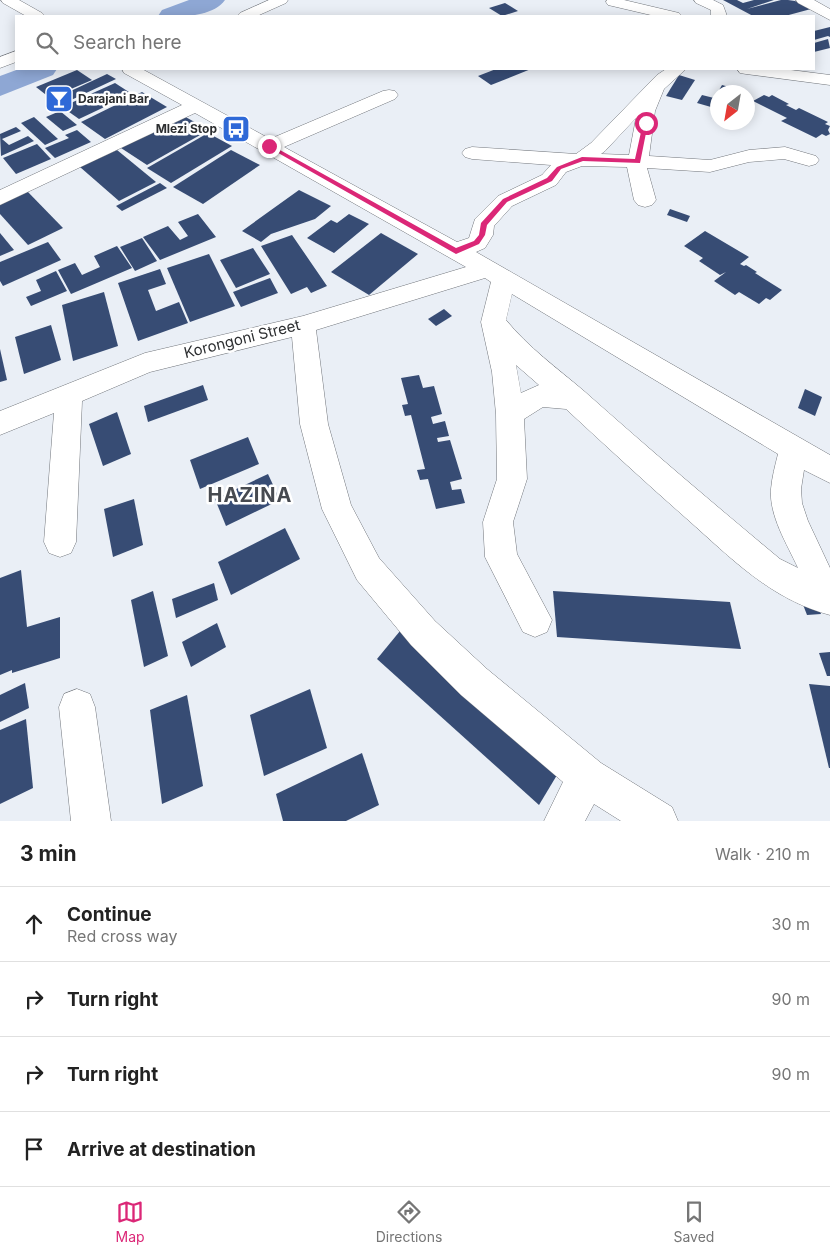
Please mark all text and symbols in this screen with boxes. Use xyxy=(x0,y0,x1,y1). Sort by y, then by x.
search box xyxy=(15,15,815,70)
icon: search xyxy=(33,29,61,57)
text: Search here xyxy=(73,31,182,54)
bar icon: Darajani Bar xyxy=(44,84,74,114)
north arrow xyxy=(710,85,755,130)
place label: Darajani Bar xyxy=(78,91,149,106)
route start xyxy=(635,112,658,135)
bus stop icon: Mlezi Stop xyxy=(221,114,251,144)
place label: Mlezi Stop xyxy=(156,121,217,136)
route end xyxy=(258,135,281,158)
street label: Korongoni Street xyxy=(182,315,302,362)
district label: HAZINA xyxy=(208,483,292,507)
text: 3 min xyxy=(20,841,76,866)
text: Walk · 210 m xyxy=(715,844,810,864)
text: Continue xyxy=(67,903,152,926)
icon: ahead xyxy=(20,910,48,938)
text: 30 m xyxy=(772,914,810,934)
text: Red cross way xyxy=(67,926,177,946)
icon: right xyxy=(20,985,48,1013)
text: Turn right xyxy=(67,988,158,1011)
text: 90 m xyxy=(771,989,810,1009)
icon: right xyxy=(20,1060,48,1088)
text: Turn right xyxy=(67,1063,158,1086)
text: 90 m xyxy=(771,1064,810,1084)
icon: arrive xyxy=(20,1135,48,1163)
text: Arrive at destination xyxy=(67,1138,256,1161)
tab: Map xyxy=(116,1198,145,1245)
tab: Directions xyxy=(376,1198,442,1245)
tab: Saved xyxy=(673,1198,714,1245)

